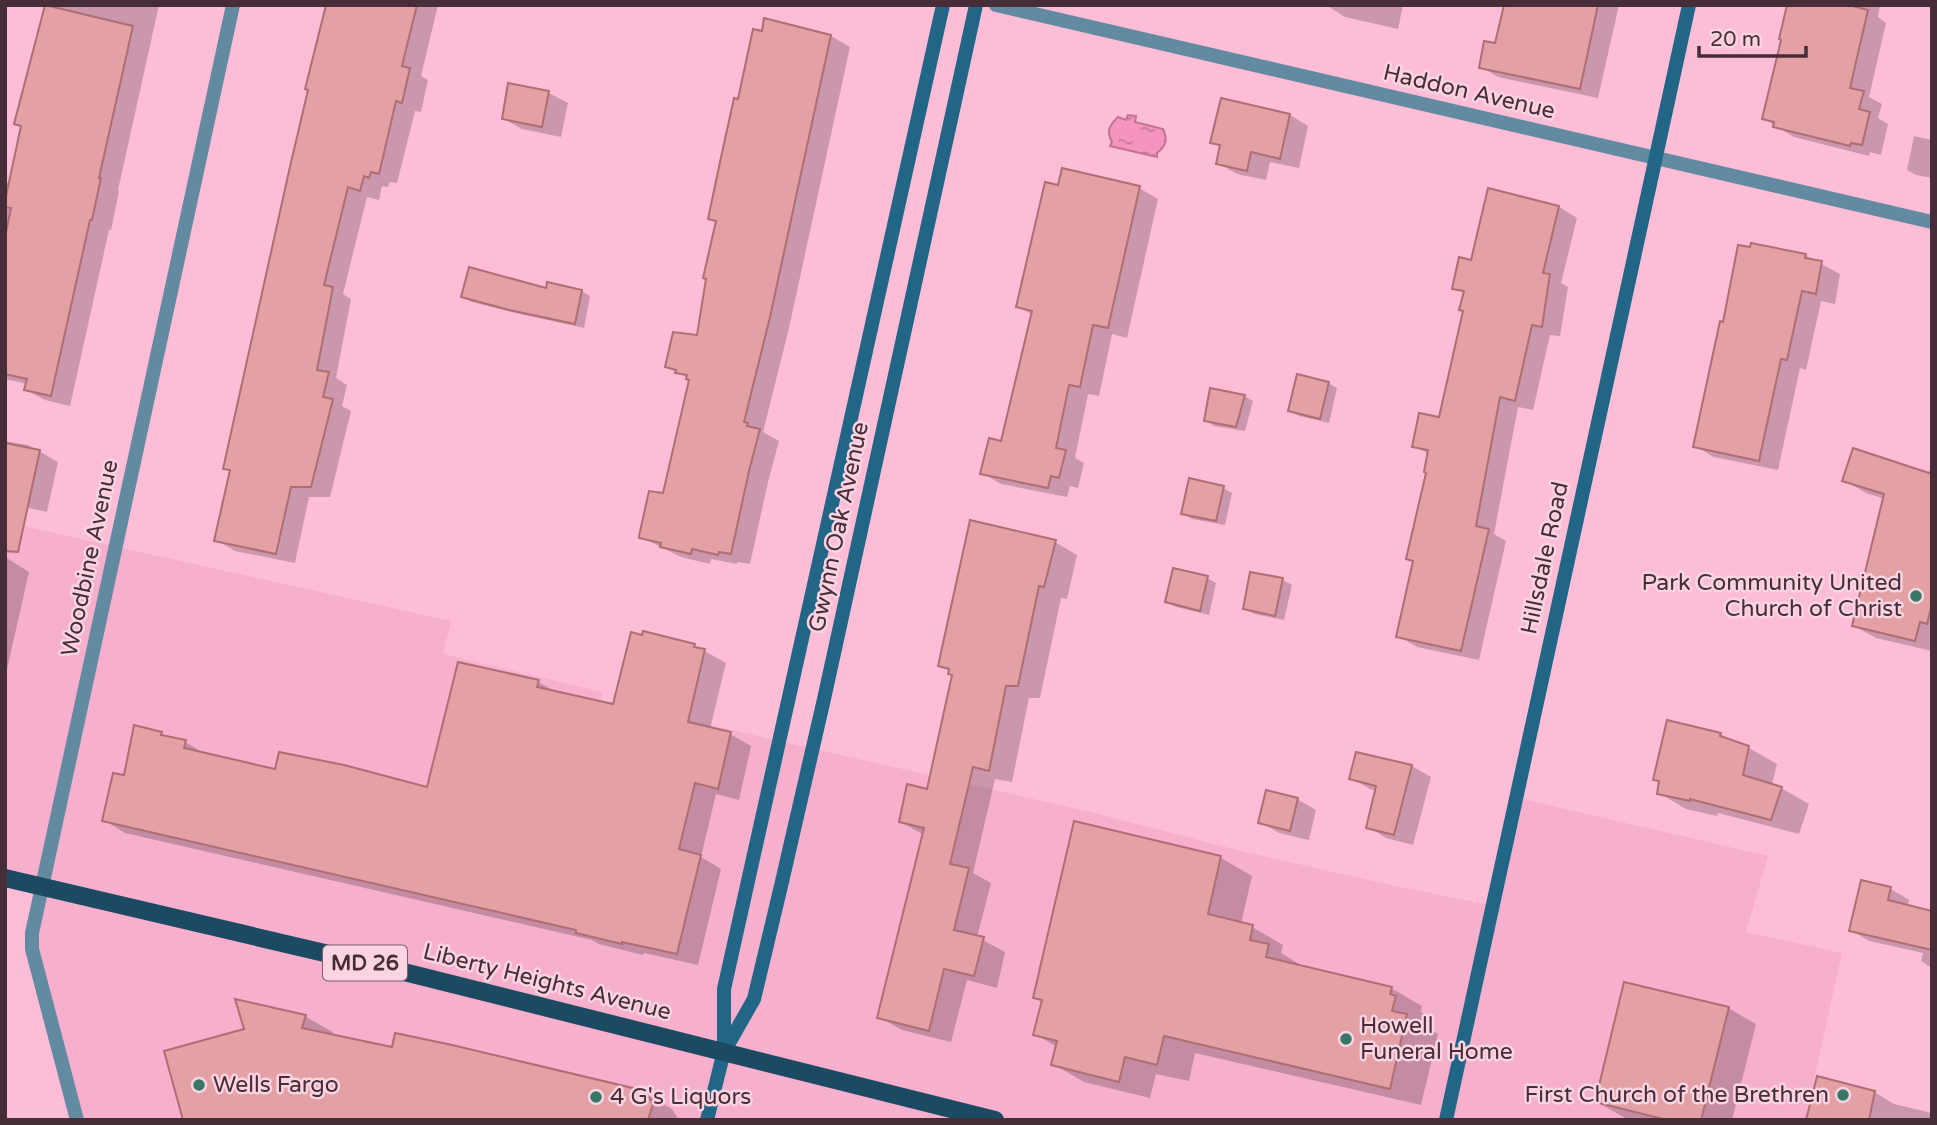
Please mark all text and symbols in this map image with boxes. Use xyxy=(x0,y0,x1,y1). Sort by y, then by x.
scale bar xyxy=(1699,14,1806,58)
text: 20 m xyxy=(1710,27,1761,52)
street label: Haddon Avenue xyxy=(1380,59,1558,125)
street label: Gwynn Oak Avenue xyxy=(803,419,875,635)
street label: Woodbine Avenue xyxy=(55,457,125,659)
street label: Hillsdale Road xyxy=(1515,479,1575,637)
place label: Park Community United Church of Christ xyxy=(1642,569,1902,623)
marker: Park Community United Church of Christ xyxy=(1908,588,1924,604)
street label: Liberty Heights Avenue xyxy=(420,938,674,1026)
road number: MD 26 xyxy=(323,946,407,981)
place label: Howell Funeral Home xyxy=(1360,1012,1513,1066)
marker: Howell Funeral Home xyxy=(1338,1031,1354,1047)
place label: Wells Fargo xyxy=(213,1071,339,1099)
marker: Wells Fargo xyxy=(191,1077,207,1093)
place label: First Church of the Brethren xyxy=(1524,1081,1829,1109)
place label: 4 G's Liquors xyxy=(610,1083,751,1111)
marker: First Church of the Brethren xyxy=(1835,1087,1851,1103)
marker: 4 G's Liquors xyxy=(588,1089,604,1105)

